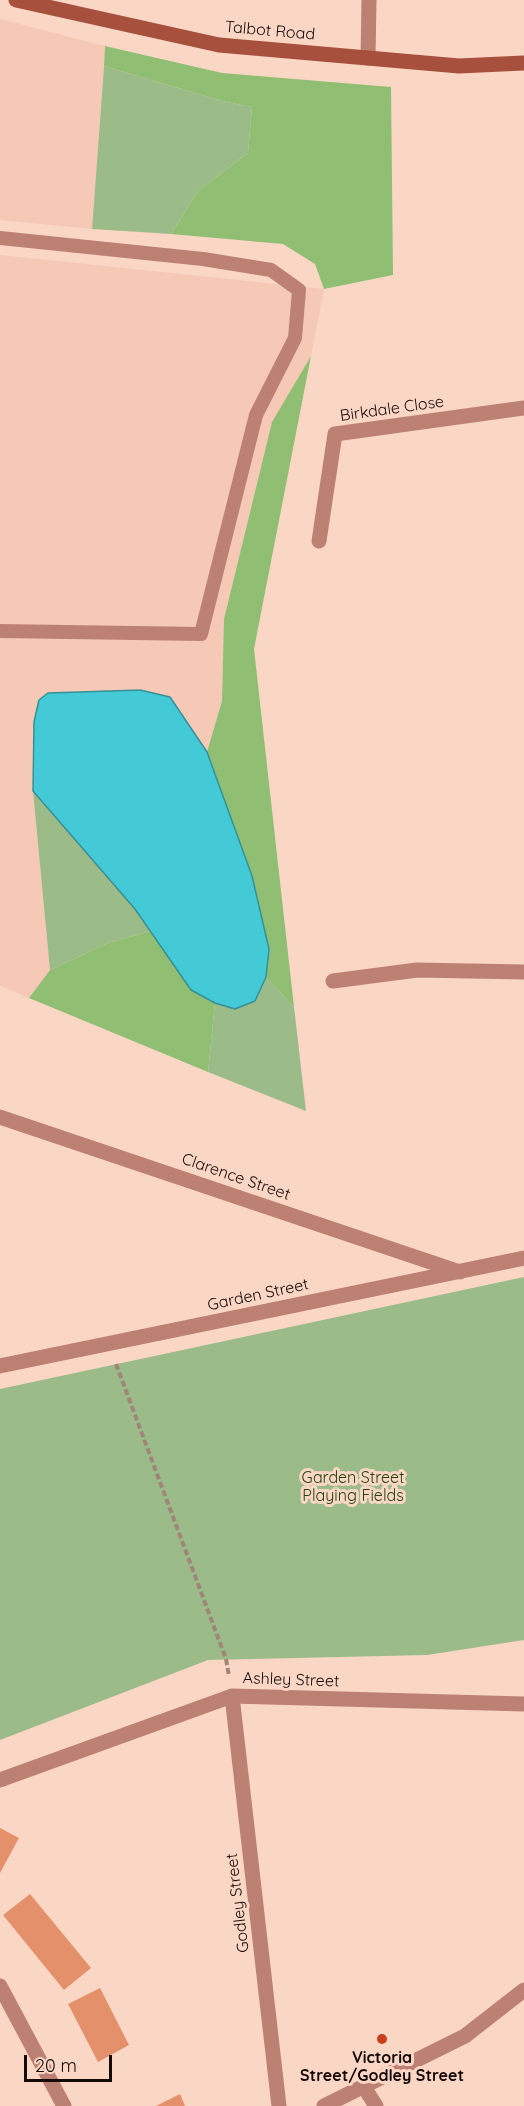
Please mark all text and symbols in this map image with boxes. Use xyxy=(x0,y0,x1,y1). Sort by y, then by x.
street label: Talbot Road xyxy=(224,18,316,44)
street label: Birkdale Close xyxy=(339,392,445,426)
street label: Clarence Street xyxy=(179,1149,293,1205)
street label: Garden Street xyxy=(206,1275,310,1315)
park label: Garden Street Playing Fields xyxy=(302,1468,404,1506)
street label: Ashley Street xyxy=(242,1669,340,1691)
street label: Godley Street xyxy=(222,1852,254,1954)
marker: Victoria Street/Godley Street xyxy=(375,2032,389,2046)
scale bar xyxy=(27,2043,116,2081)
place label: Victoria Street/Godley Street xyxy=(300,2048,464,2086)
text: 20 m xyxy=(35,2054,77,2077)

